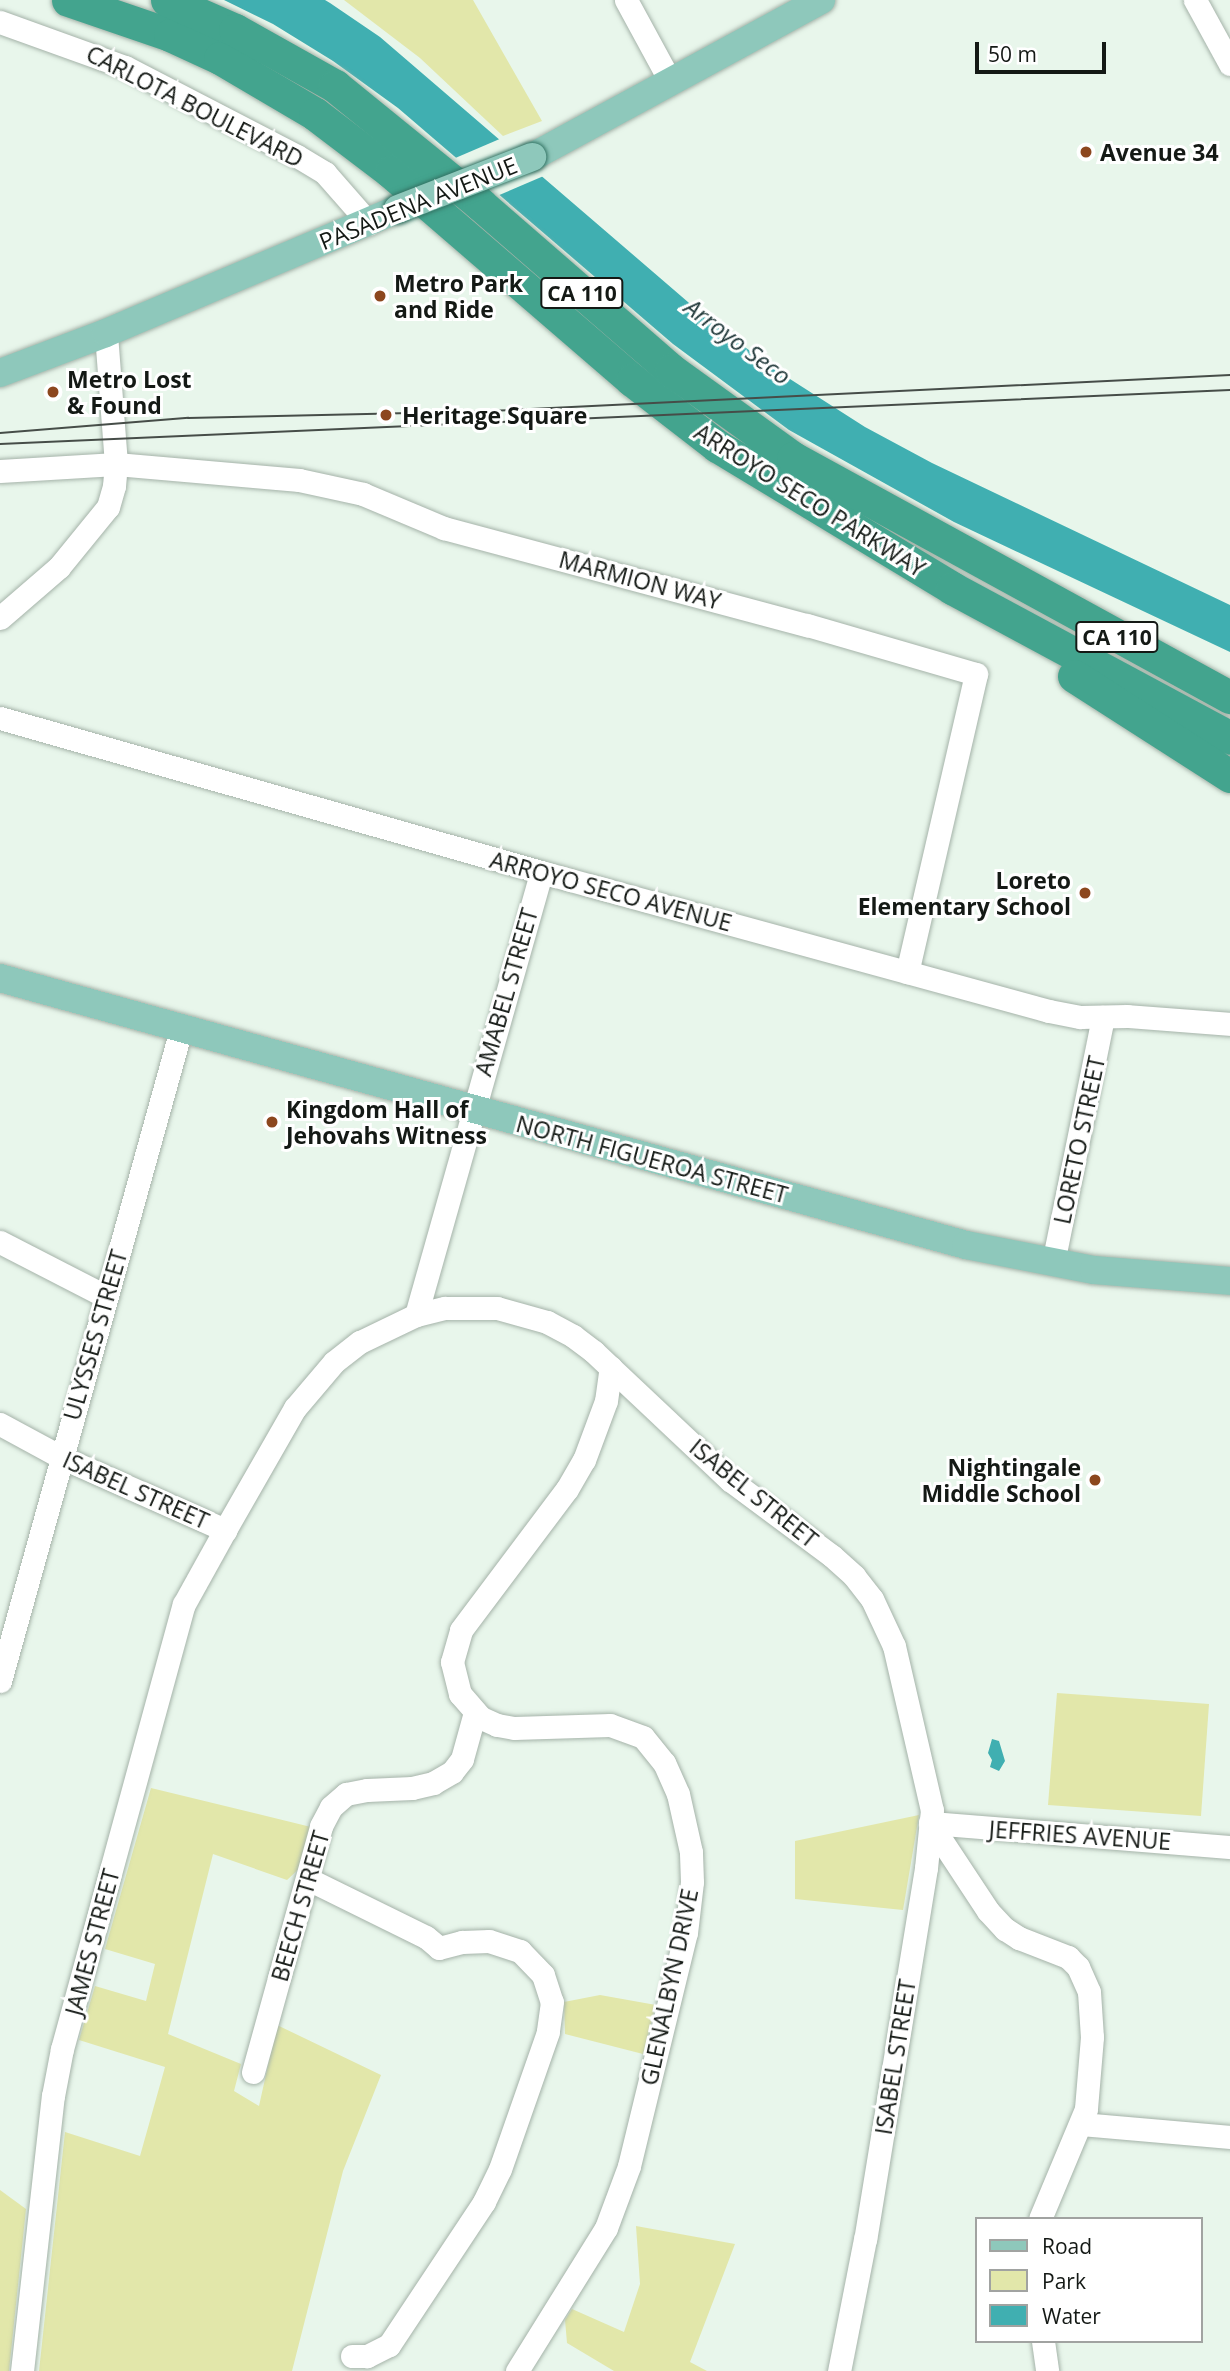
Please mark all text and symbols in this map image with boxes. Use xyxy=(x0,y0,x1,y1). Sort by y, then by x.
scale bar xyxy=(978,28,1109,72)
street label: CARLOTA BOULEVARD xyxy=(82,39,308,173)
text: 50 m xyxy=(988,40,1037,68)
place label: Avenue 34 xyxy=(1100,138,1219,166)
marker: Avenue 34 xyxy=(1078,144,1094,160)
street label: PASADENA AVENUE xyxy=(315,151,521,255)
place label: Metro Park and Ride xyxy=(394,269,523,323)
road number: CA 110 xyxy=(540,276,624,310)
marker: Metro Park and Ride xyxy=(372,288,388,304)
water label: Arroyo Seco xyxy=(679,292,797,390)
place label: Metro Lost & Found xyxy=(67,365,192,419)
marker: Metro Lost & Found xyxy=(45,384,61,400)
place label: Heritage Square xyxy=(402,401,587,429)
marker: Heritage Square xyxy=(376,405,396,425)
street label: ARROYO SECO PARKWAY xyxy=(690,418,930,582)
street label: MARMION WAY xyxy=(556,545,724,615)
road number: CA 110 xyxy=(1075,620,1159,654)
street label: ARROYO SECO AVENUE xyxy=(487,845,735,937)
place label: Loreto Elementary School xyxy=(858,866,1071,920)
marker: Loreto Elementary School xyxy=(1077,885,1093,901)
street label: AMABEL STREET xyxy=(469,905,543,1079)
street label: LORETO STREET xyxy=(1048,1053,1110,1227)
place label: Kingdom Hall of Jehovahs Witness xyxy=(286,1095,487,1149)
street label: NORTH FIGUEROA STREET xyxy=(513,1109,791,1209)
marker: Kingdom Hall of Jehovahs Witness xyxy=(264,1114,280,1130)
street label: ULYSSES STREET xyxy=(57,1247,133,1423)
street label: ISABEL STREET xyxy=(684,1433,824,1553)
street label: ISABEL STREET xyxy=(59,1445,213,1535)
place label: Nightingale Middle School xyxy=(921,1453,1081,1507)
marker: Nightingale Middle School xyxy=(1087,1472,1103,1488)
street label: JEFFRIES AVENUE xyxy=(988,1815,1172,1855)
street label: BEECH STREET xyxy=(265,1827,335,1985)
street label: JAMES STREET xyxy=(59,1866,125,2018)
street label: GLENALBYN DRIVE xyxy=(635,1886,703,2088)
street label: ISABEL STREET xyxy=(869,1977,921,2137)
legend xyxy=(974,2217,1202,2343)
text: Road xyxy=(1042,2232,1092,2260)
text: Park xyxy=(1042,2267,1086,2295)
text: Water xyxy=(1042,2302,1101,2330)

